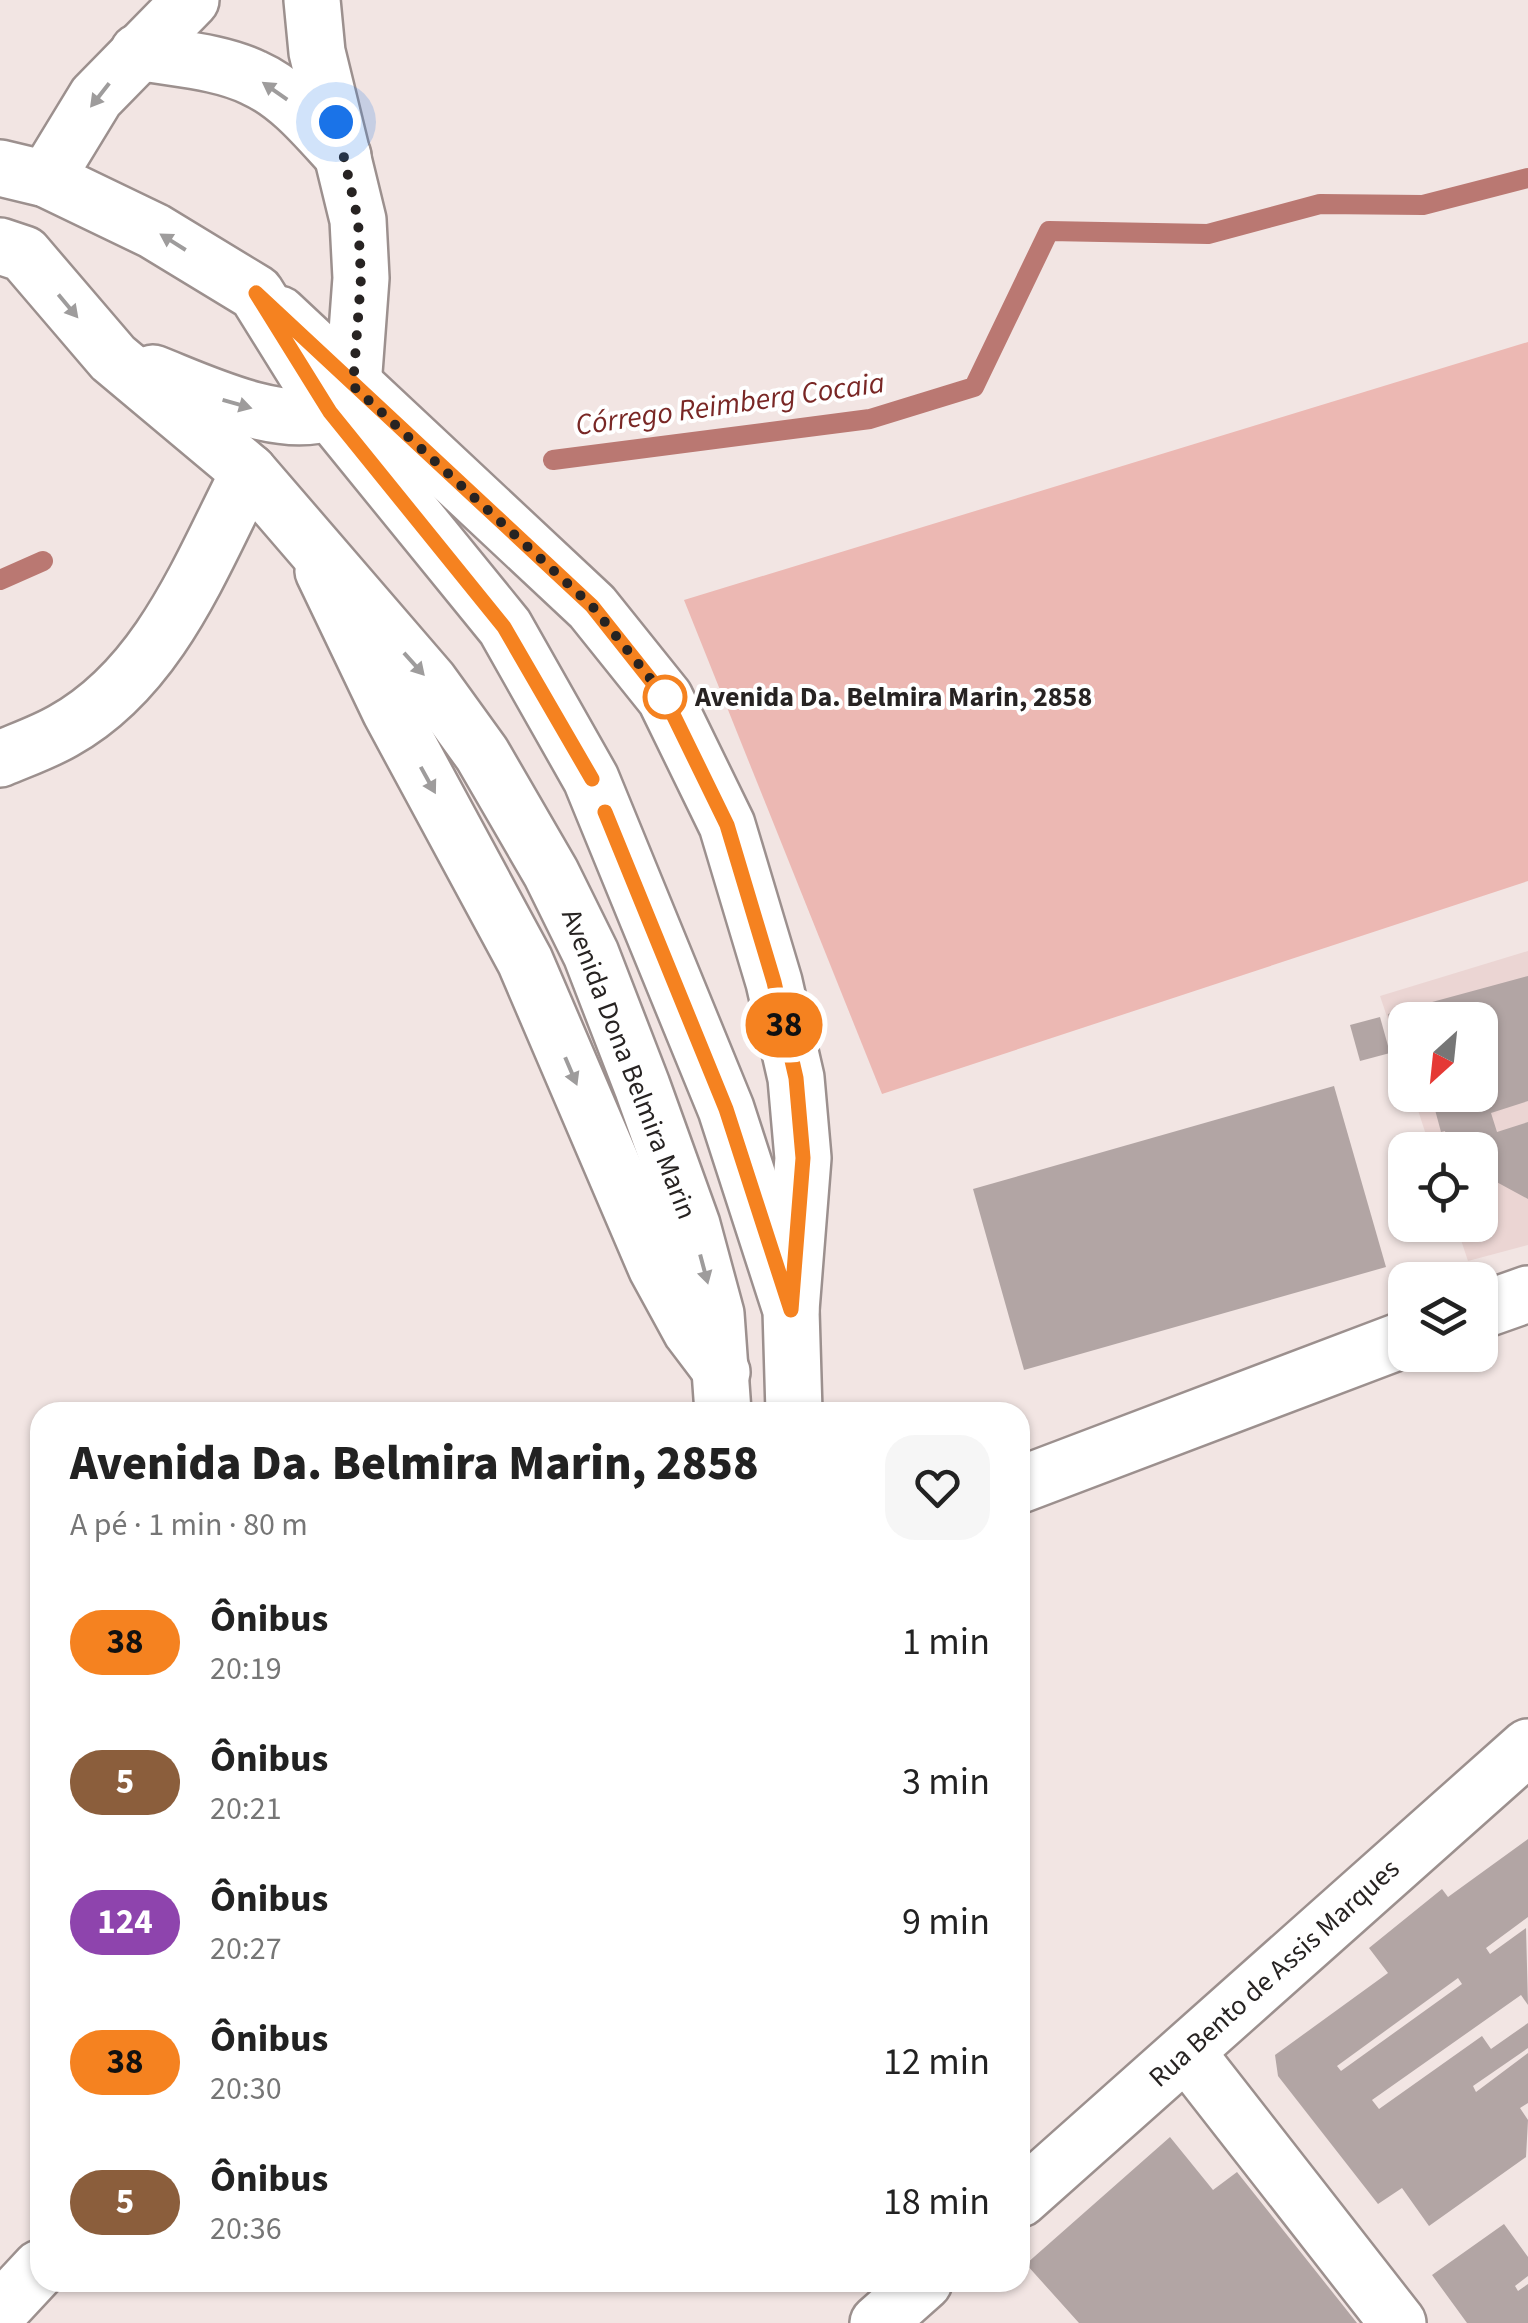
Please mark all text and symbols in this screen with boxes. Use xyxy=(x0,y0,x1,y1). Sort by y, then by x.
one-way arrow xyxy=(89,82,110,108)
one-way arrow xyxy=(261,82,288,101)
your location xyxy=(311,97,361,147)
one-way arrow xyxy=(159,234,187,251)
one-way arrow xyxy=(57,293,79,318)
water label: Córrego Reimberg Cocaia xyxy=(573,361,887,447)
one-way arrow xyxy=(222,397,252,412)
one-way arrow xyxy=(402,652,425,676)
marker: Avenida Da. Belmira Marin, 2858 xyxy=(644,676,686,718)
place label: Avenida Da. Belmira Marin, 2858 xyxy=(694,677,1092,717)
one-way arrow xyxy=(419,766,437,794)
street label: Avenida Dona Belmira Marin xyxy=(551,903,707,1225)
line badge: 38 xyxy=(739,992,829,1058)
text: 38 xyxy=(766,1000,802,1050)
north arrow xyxy=(1388,1002,1498,1112)
map controls xyxy=(1388,1002,1498,1372)
one-way arrow xyxy=(564,1056,580,1086)
button: locate xyxy=(1388,1132,1498,1242)
one-way arrow xyxy=(697,1253,712,1284)
button: layers xyxy=(1388,1262,1498,1372)
text: Avenida Da. Belmira Marin, 2858 xyxy=(70,1430,759,1498)
button: heart xyxy=(885,1435,990,1540)
text: A pé · 1 min · 80 m xyxy=(70,1502,308,1548)
text: Ônibus xyxy=(210,1592,328,1646)
text: 1 min xyxy=(902,1615,990,1669)
text: 38 xyxy=(107,1617,143,1667)
text: 20:19 xyxy=(210,1646,282,1692)
text: Ônibus xyxy=(210,1732,328,1786)
text: 3 min xyxy=(902,1755,990,1809)
text: 5 xyxy=(116,1757,134,1807)
text: 20:21 xyxy=(210,1786,282,1832)
street label: Rua Bento de Assis Marques xyxy=(1140,1849,1408,2097)
text: Ônibus xyxy=(210,1872,328,1926)
text: 9 min xyxy=(902,1895,990,1949)
text: 124 xyxy=(97,1897,153,1947)
text: 20:27 xyxy=(210,1926,282,1972)
text: Ônibus xyxy=(210,2012,328,2066)
text: 12 min xyxy=(883,2035,990,2089)
text: 38 xyxy=(107,2037,143,2087)
text: 20:30 xyxy=(210,2066,282,2112)
text: Ônibus xyxy=(210,2152,328,2206)
text: 18 min xyxy=(883,2175,990,2229)
text: 5 xyxy=(116,2177,134,2227)
text: 20:36 xyxy=(210,2206,282,2252)

